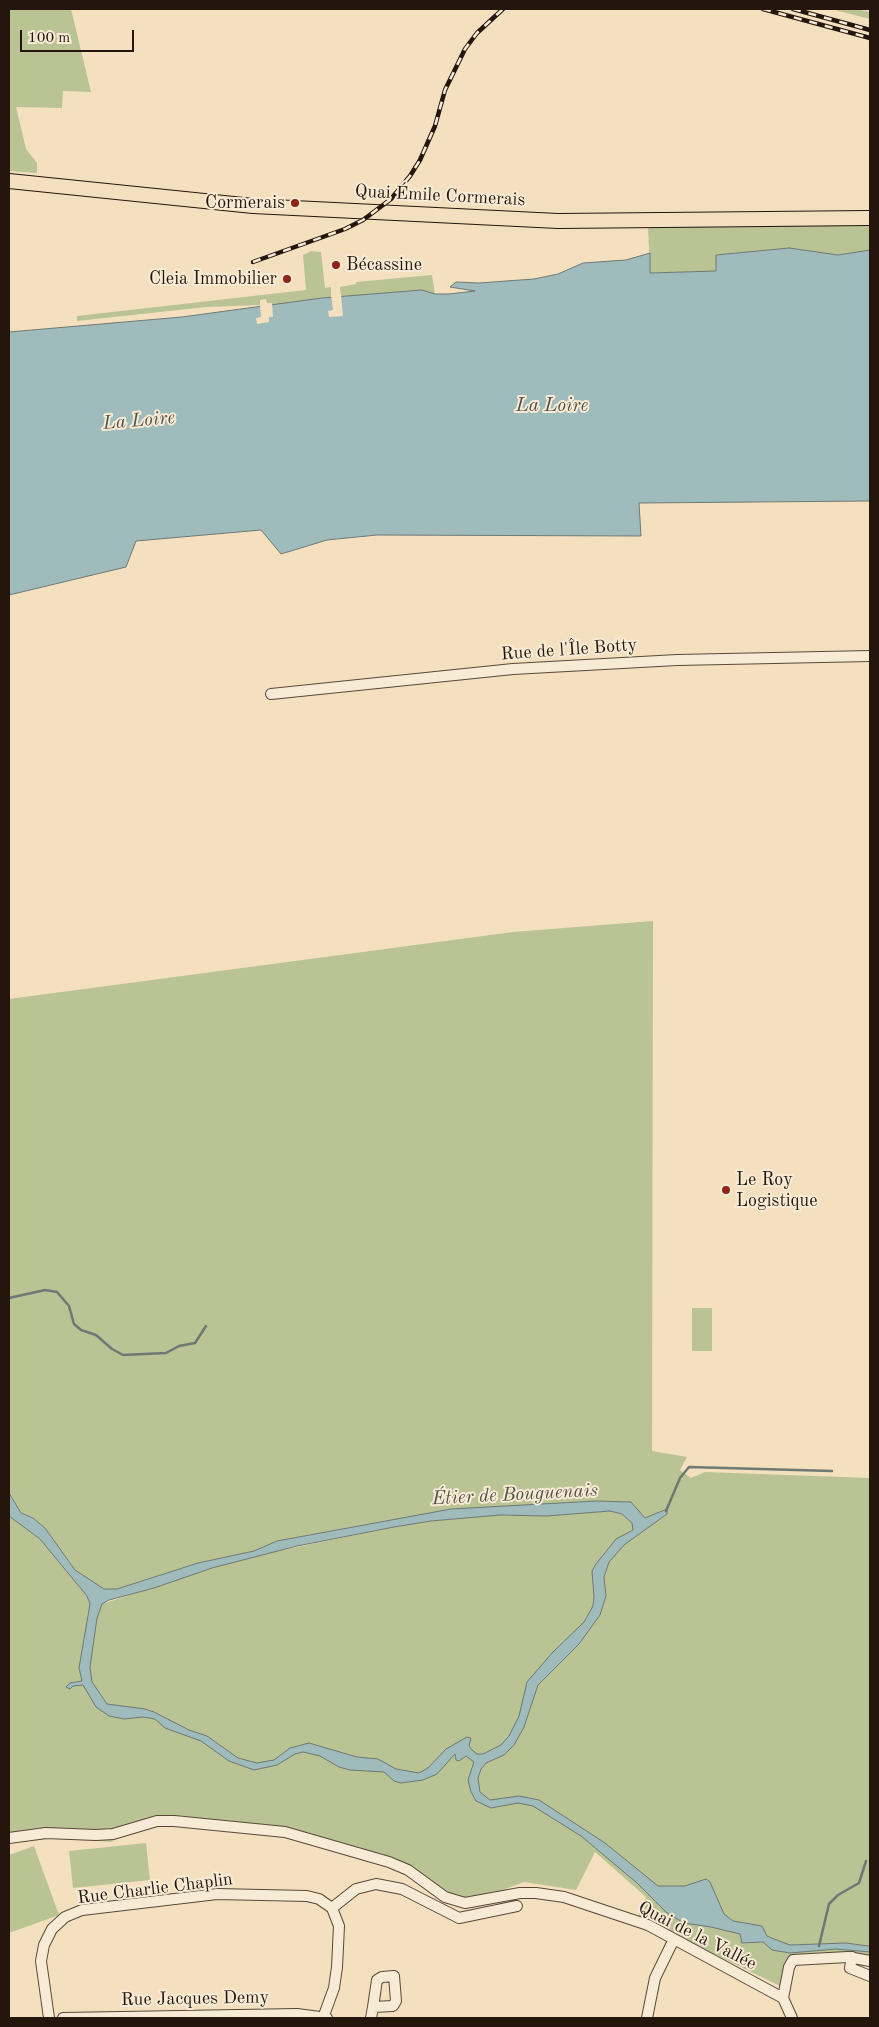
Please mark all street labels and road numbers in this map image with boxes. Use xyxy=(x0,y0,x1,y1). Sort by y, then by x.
street label: Quai Émile Cormerais xyxy=(354,181,526,211)
street label: Rue de l'Île Botty xyxy=(500,634,638,666)
street label: Rue Charlie Chaplin xyxy=(76,1869,234,1909)
street label: Quai de la Vallée xyxy=(634,1897,760,1975)
street label: Rue Jacques Demy xyxy=(121,1987,269,2011)

